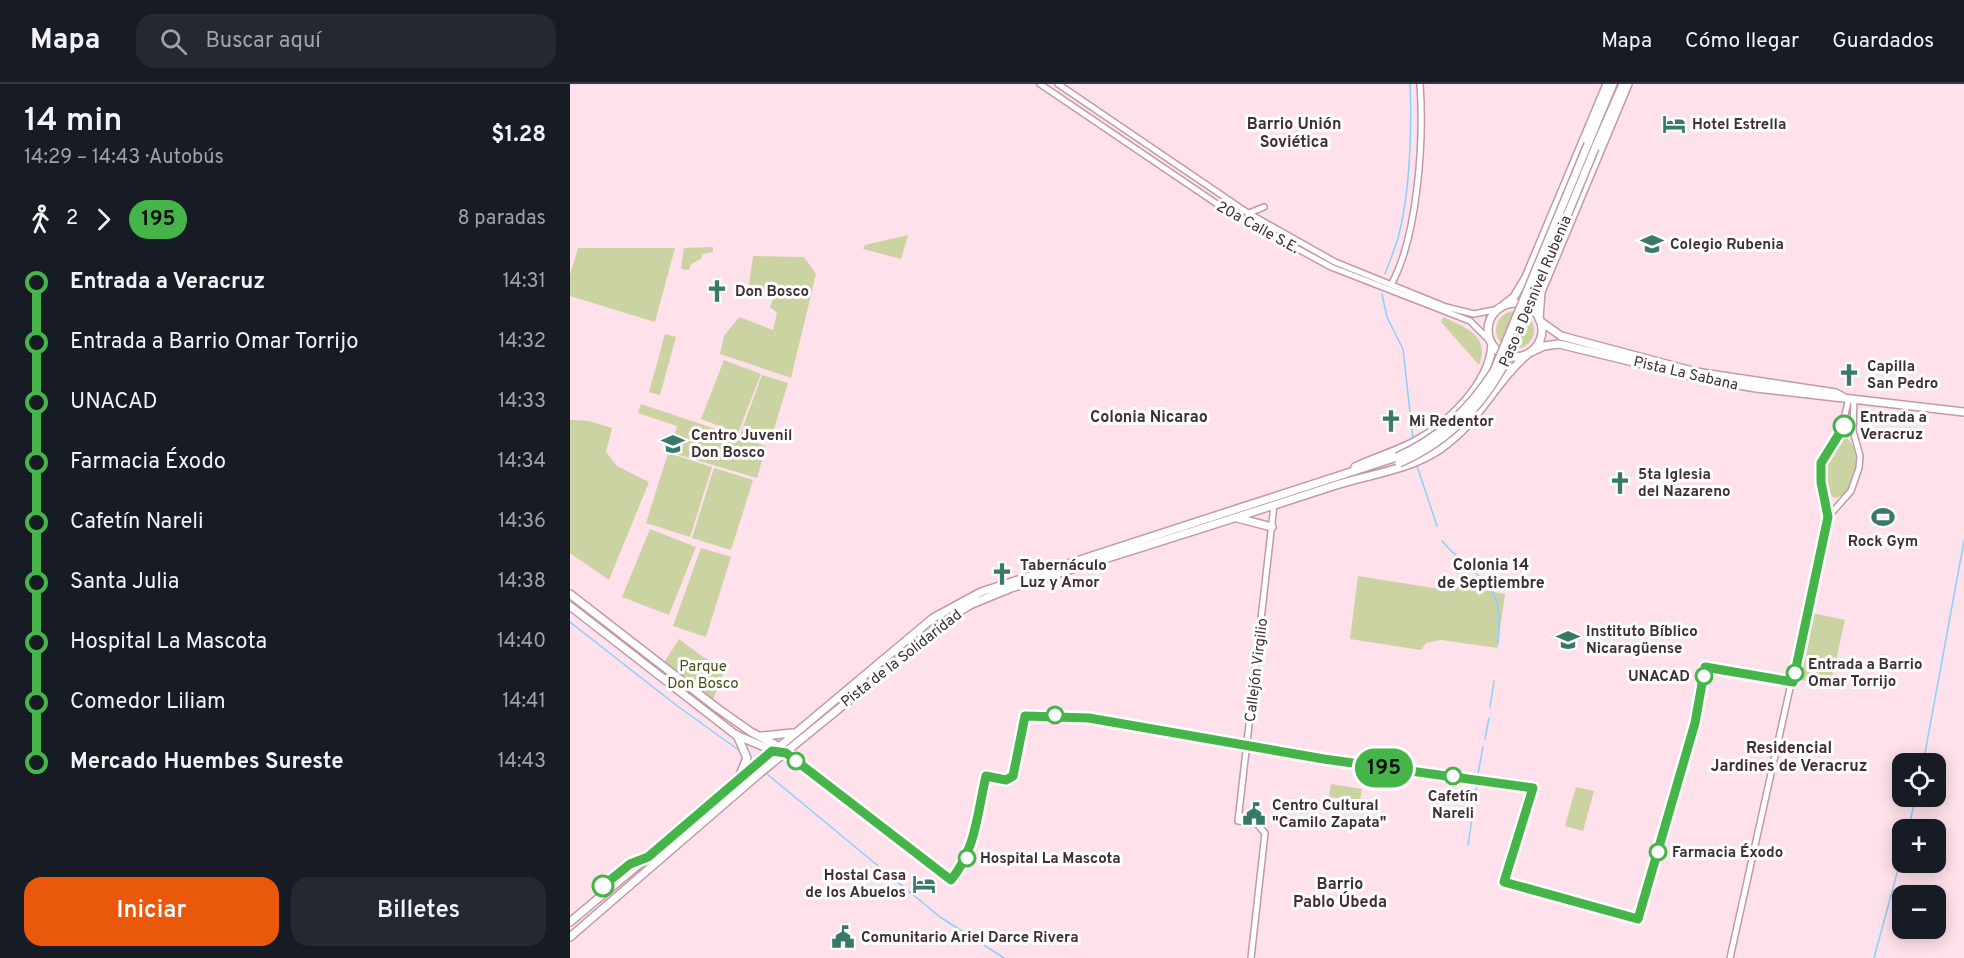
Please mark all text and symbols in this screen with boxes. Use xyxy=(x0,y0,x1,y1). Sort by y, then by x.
search box xyxy=(136,14,556,68)
text: Mapa xyxy=(30,23,100,59)
icon: search xyxy=(157,25,190,58)
text: Buscar aquí xyxy=(205,28,321,55)
text: Mapa xyxy=(1601,28,1652,55)
text: Cómo llegar xyxy=(1685,28,1799,55)
text: Guardados xyxy=(1832,28,1934,55)
text: 14 min xyxy=(24,101,123,143)
hotel icon: Hotel Estrella xyxy=(1661,111,1687,137)
district label: Barrio Unión Soviética xyxy=(1247,115,1341,153)
place label: Hotel Estrella xyxy=(1692,116,1786,135)
text: $1.28 xyxy=(491,122,546,149)
text: 14:29 – 14:43 · Autobús xyxy=(24,145,224,171)
street label: 20a Calle S.E. xyxy=(1213,198,1302,259)
icon: walk xyxy=(24,203,57,236)
icon: forward xyxy=(87,203,120,236)
text: 2 xyxy=(66,206,78,232)
text: 195 xyxy=(141,206,175,233)
text: 8 paradas xyxy=(457,206,546,232)
street label: Paso a Desnivel Rubenia xyxy=(1496,213,1577,370)
school or university icon: Colegio Rubenia xyxy=(1639,231,1665,257)
place label: Colegio Rubenia xyxy=(1670,236,1784,255)
text: Entrada a Veracruz xyxy=(70,269,265,296)
text: 14:31 xyxy=(503,269,546,295)
church icon: Don Bosco xyxy=(704,278,730,304)
place label: Don Bosco xyxy=(735,283,809,302)
text: Entrada a Barrio Omar Torrijo xyxy=(70,329,358,356)
text: 14:32 xyxy=(498,329,546,355)
street label: Pista La Sabana xyxy=(1631,353,1740,396)
place label: Capilla San Pedro xyxy=(1867,358,1938,394)
church icon: Capilla San Pedro xyxy=(1836,362,1862,388)
text: UNACAD xyxy=(70,389,158,416)
text: 14:33 xyxy=(498,389,546,415)
district label: Colonia Nicarao xyxy=(1090,408,1208,428)
church icon: Mi Redentor xyxy=(1378,408,1404,434)
place label: Entrada a Veracruz xyxy=(1860,409,1927,445)
place label: Mi Redentor xyxy=(1409,413,1495,432)
marker: Entrada a Veracruz xyxy=(1833,415,1855,437)
place label: Centro Juvenil Don Bosco xyxy=(691,427,792,463)
school or university icon: Centro Juvenil Don Bosco xyxy=(660,431,686,457)
text: Farmacia Éxodo xyxy=(70,449,226,476)
text: 14:34 xyxy=(498,449,546,475)
place label: 5ta Iglesia del Nazareno xyxy=(1638,466,1731,502)
church icon: 5ta Iglesia del Nazareno xyxy=(1607,470,1633,496)
sports icon: Rock Gym xyxy=(1870,504,1896,530)
text: Cafetín Nareli xyxy=(70,509,204,536)
text: 14:36 xyxy=(498,509,546,535)
place label: Rock Gym xyxy=(1848,533,1918,552)
district label: Colonia 14 de Septiembre xyxy=(1437,556,1545,594)
place label: Tabernáculo Luz y Amor xyxy=(1020,557,1107,593)
church icon: Tabernáculo Luz y Amor xyxy=(989,561,1015,587)
text: Santa Julia xyxy=(70,569,179,596)
text: 14:38 xyxy=(498,569,546,595)
street label: Pista de la Solidaridad xyxy=(838,606,966,712)
street label: Callejón Virgilio xyxy=(1242,617,1273,723)
place label: Instituto Bíblico Nicaragüense xyxy=(1586,623,1698,659)
school or university icon: Instituto Bíblico Nicaragüense xyxy=(1555,627,1581,653)
text: Hospital La Mascota xyxy=(70,629,267,656)
text: 14:40 xyxy=(497,629,546,655)
place label: Entrada a Barrio Omar Torrijo xyxy=(1808,656,1922,692)
park label: Parque Don Bosco xyxy=(667,658,739,694)
marker: Entrada a Barrio Omar Torrijo xyxy=(1786,664,1804,682)
marker: UNACAD xyxy=(1695,667,1713,685)
place label: UNACAD xyxy=(1628,668,1690,687)
text: Comedor Liliam xyxy=(70,689,226,716)
text: 14:41 xyxy=(502,689,546,715)
unlabelled marker xyxy=(1046,706,1064,724)
district label: Residencial Jardines de Veracruz xyxy=(1711,739,1867,777)
line badge: 195 xyxy=(1350,748,1418,788)
text: Mercado Huembes Sureste xyxy=(70,749,344,776)
text: 14:43 xyxy=(498,749,546,775)
unlabelled marker xyxy=(787,752,805,770)
map controls xyxy=(1892,753,1946,939)
button: locate xyxy=(1892,753,1946,807)
text: 195 xyxy=(1367,755,1401,782)
marker: Cafetín Nareli xyxy=(1444,767,1462,785)
place label: Cafetín Nareli xyxy=(1428,788,1478,824)
place label: Centro Cultural "Camilo Zapata" xyxy=(1272,797,1386,833)
public building icon: Centro Cultural "Camilo Zapata" xyxy=(1241,801,1267,827)
button: + xyxy=(1892,819,1946,873)
marker: Farmacia Éxodo xyxy=(1649,843,1667,861)
place label: Farmacia Éxodo xyxy=(1672,843,1783,863)
marker: Hospital La Mascota xyxy=(958,849,976,867)
place label: Hospital La Mascota xyxy=(980,850,1121,869)
place label: Hostal Casa de los Abuelos xyxy=(805,867,906,903)
hotel icon: Hostal Casa de los Abuelos xyxy=(911,871,937,897)
unlabelled marker xyxy=(592,875,614,897)
district label: Barrio Pablo Úbeda xyxy=(1293,875,1387,913)
button: Iniciar xyxy=(24,877,279,946)
button: Billetes xyxy=(291,877,546,946)
button: − xyxy=(1892,885,1946,939)
public building icon: Comunitario Ariel Darce Rivera xyxy=(830,924,856,950)
place label: Comunitario Ariel Darce Rivera xyxy=(861,929,1078,948)

